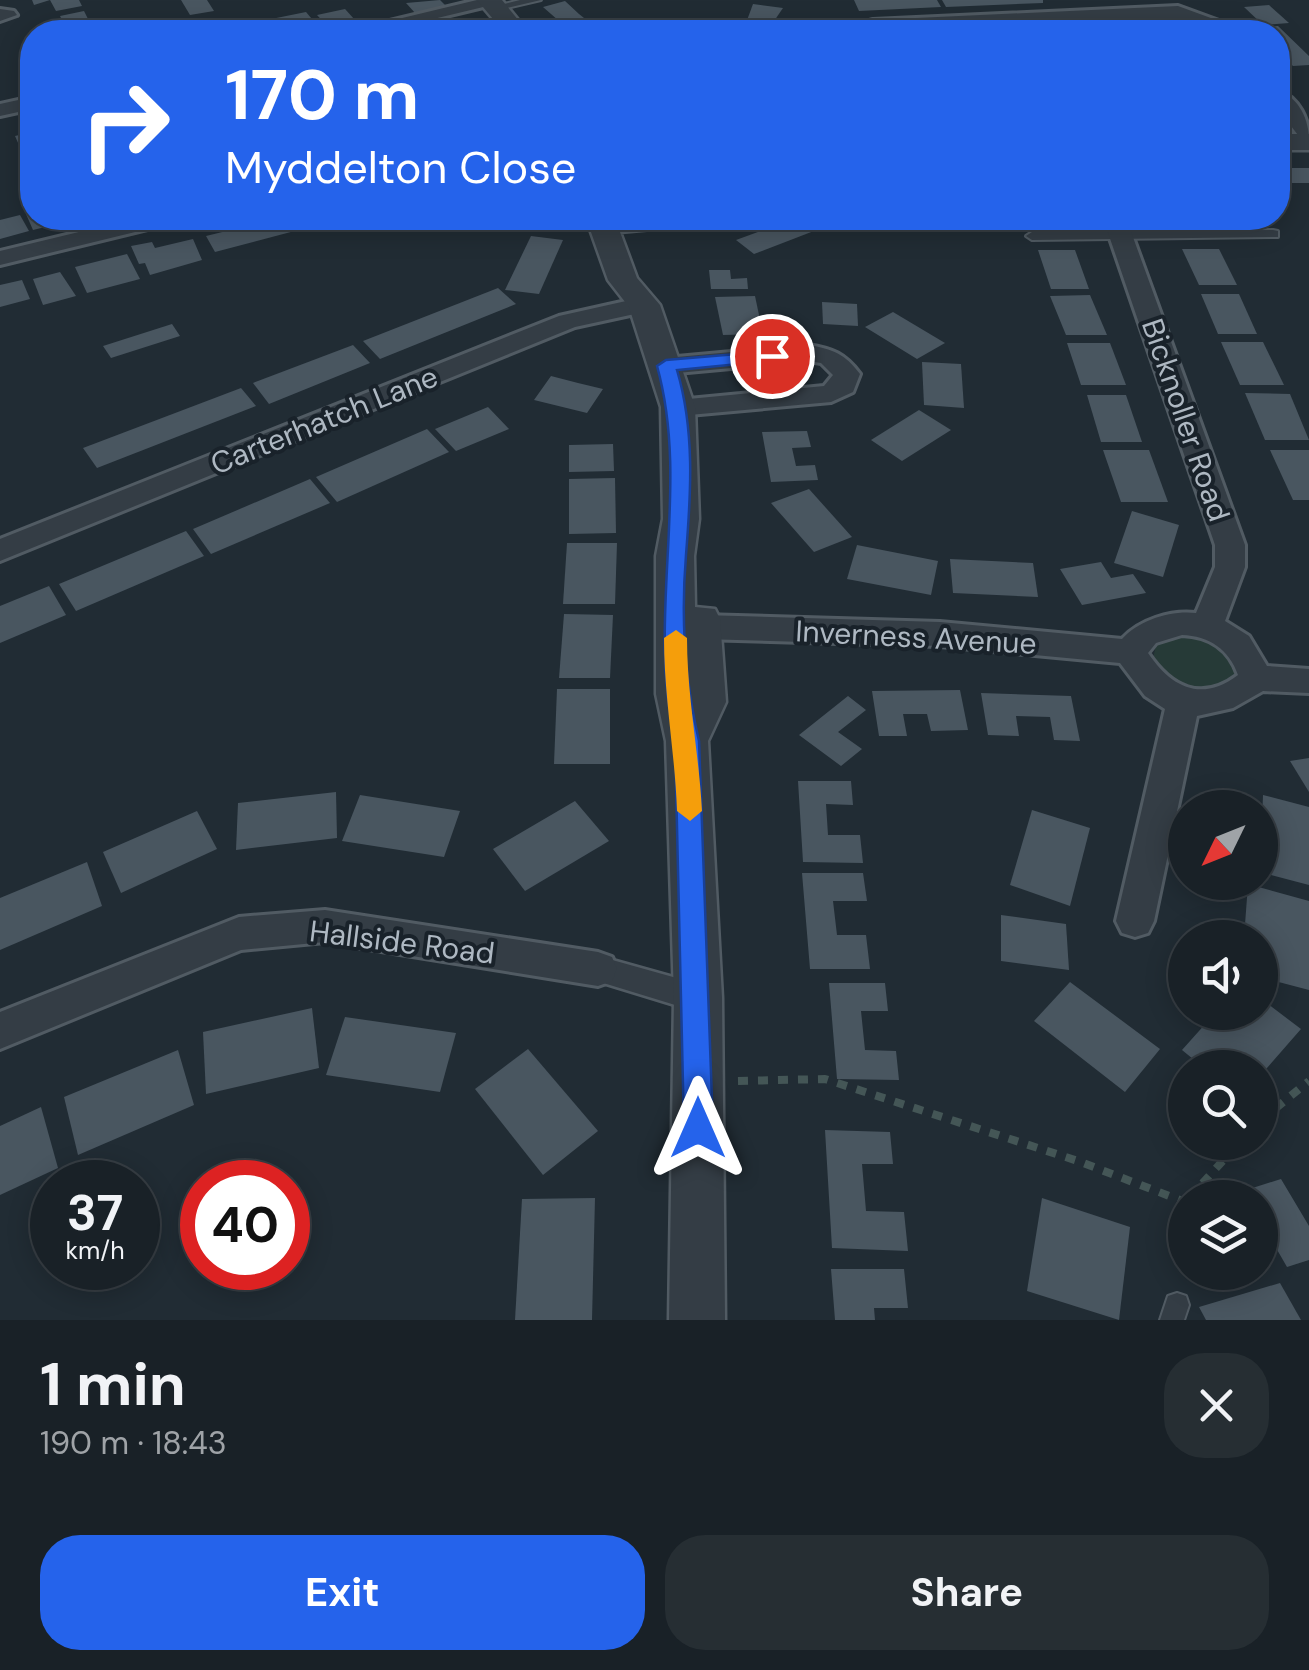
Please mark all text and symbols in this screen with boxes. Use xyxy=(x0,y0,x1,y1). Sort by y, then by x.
text: 170 m xyxy=(225,50,419,141)
icon: right xyxy=(60,60,190,190)
text: Myddelton Close xyxy=(225,138,576,197)
street label: Bicknoller Road xyxy=(1133,313,1239,527)
pin xyxy=(730,314,815,399)
icon: arrive xyxy=(745,329,800,384)
street label: Carterhatch Lane xyxy=(205,357,443,483)
street label: Inverness Avenue xyxy=(794,611,1038,663)
north arrow xyxy=(1168,790,1278,900)
map controls xyxy=(1168,790,1278,1290)
street label: Hallside Road xyxy=(307,911,497,973)
button: sound xyxy=(1168,920,1278,1030)
button: search xyxy=(1168,1050,1278,1160)
position arrow xyxy=(646,1076,750,1180)
speed limit sign: 40 xyxy=(180,1160,310,1290)
text: 37 xyxy=(67,1180,123,1246)
button: layers xyxy=(1168,1180,1278,1290)
text: km/h xyxy=(65,1234,125,1267)
text: 1 min xyxy=(40,1345,186,1424)
button: close xyxy=(1164,1353,1269,1458)
text: 190 m · 18:43 xyxy=(40,1422,227,1464)
button: Exit xyxy=(40,1535,645,1650)
button: Share xyxy=(665,1535,1269,1650)

